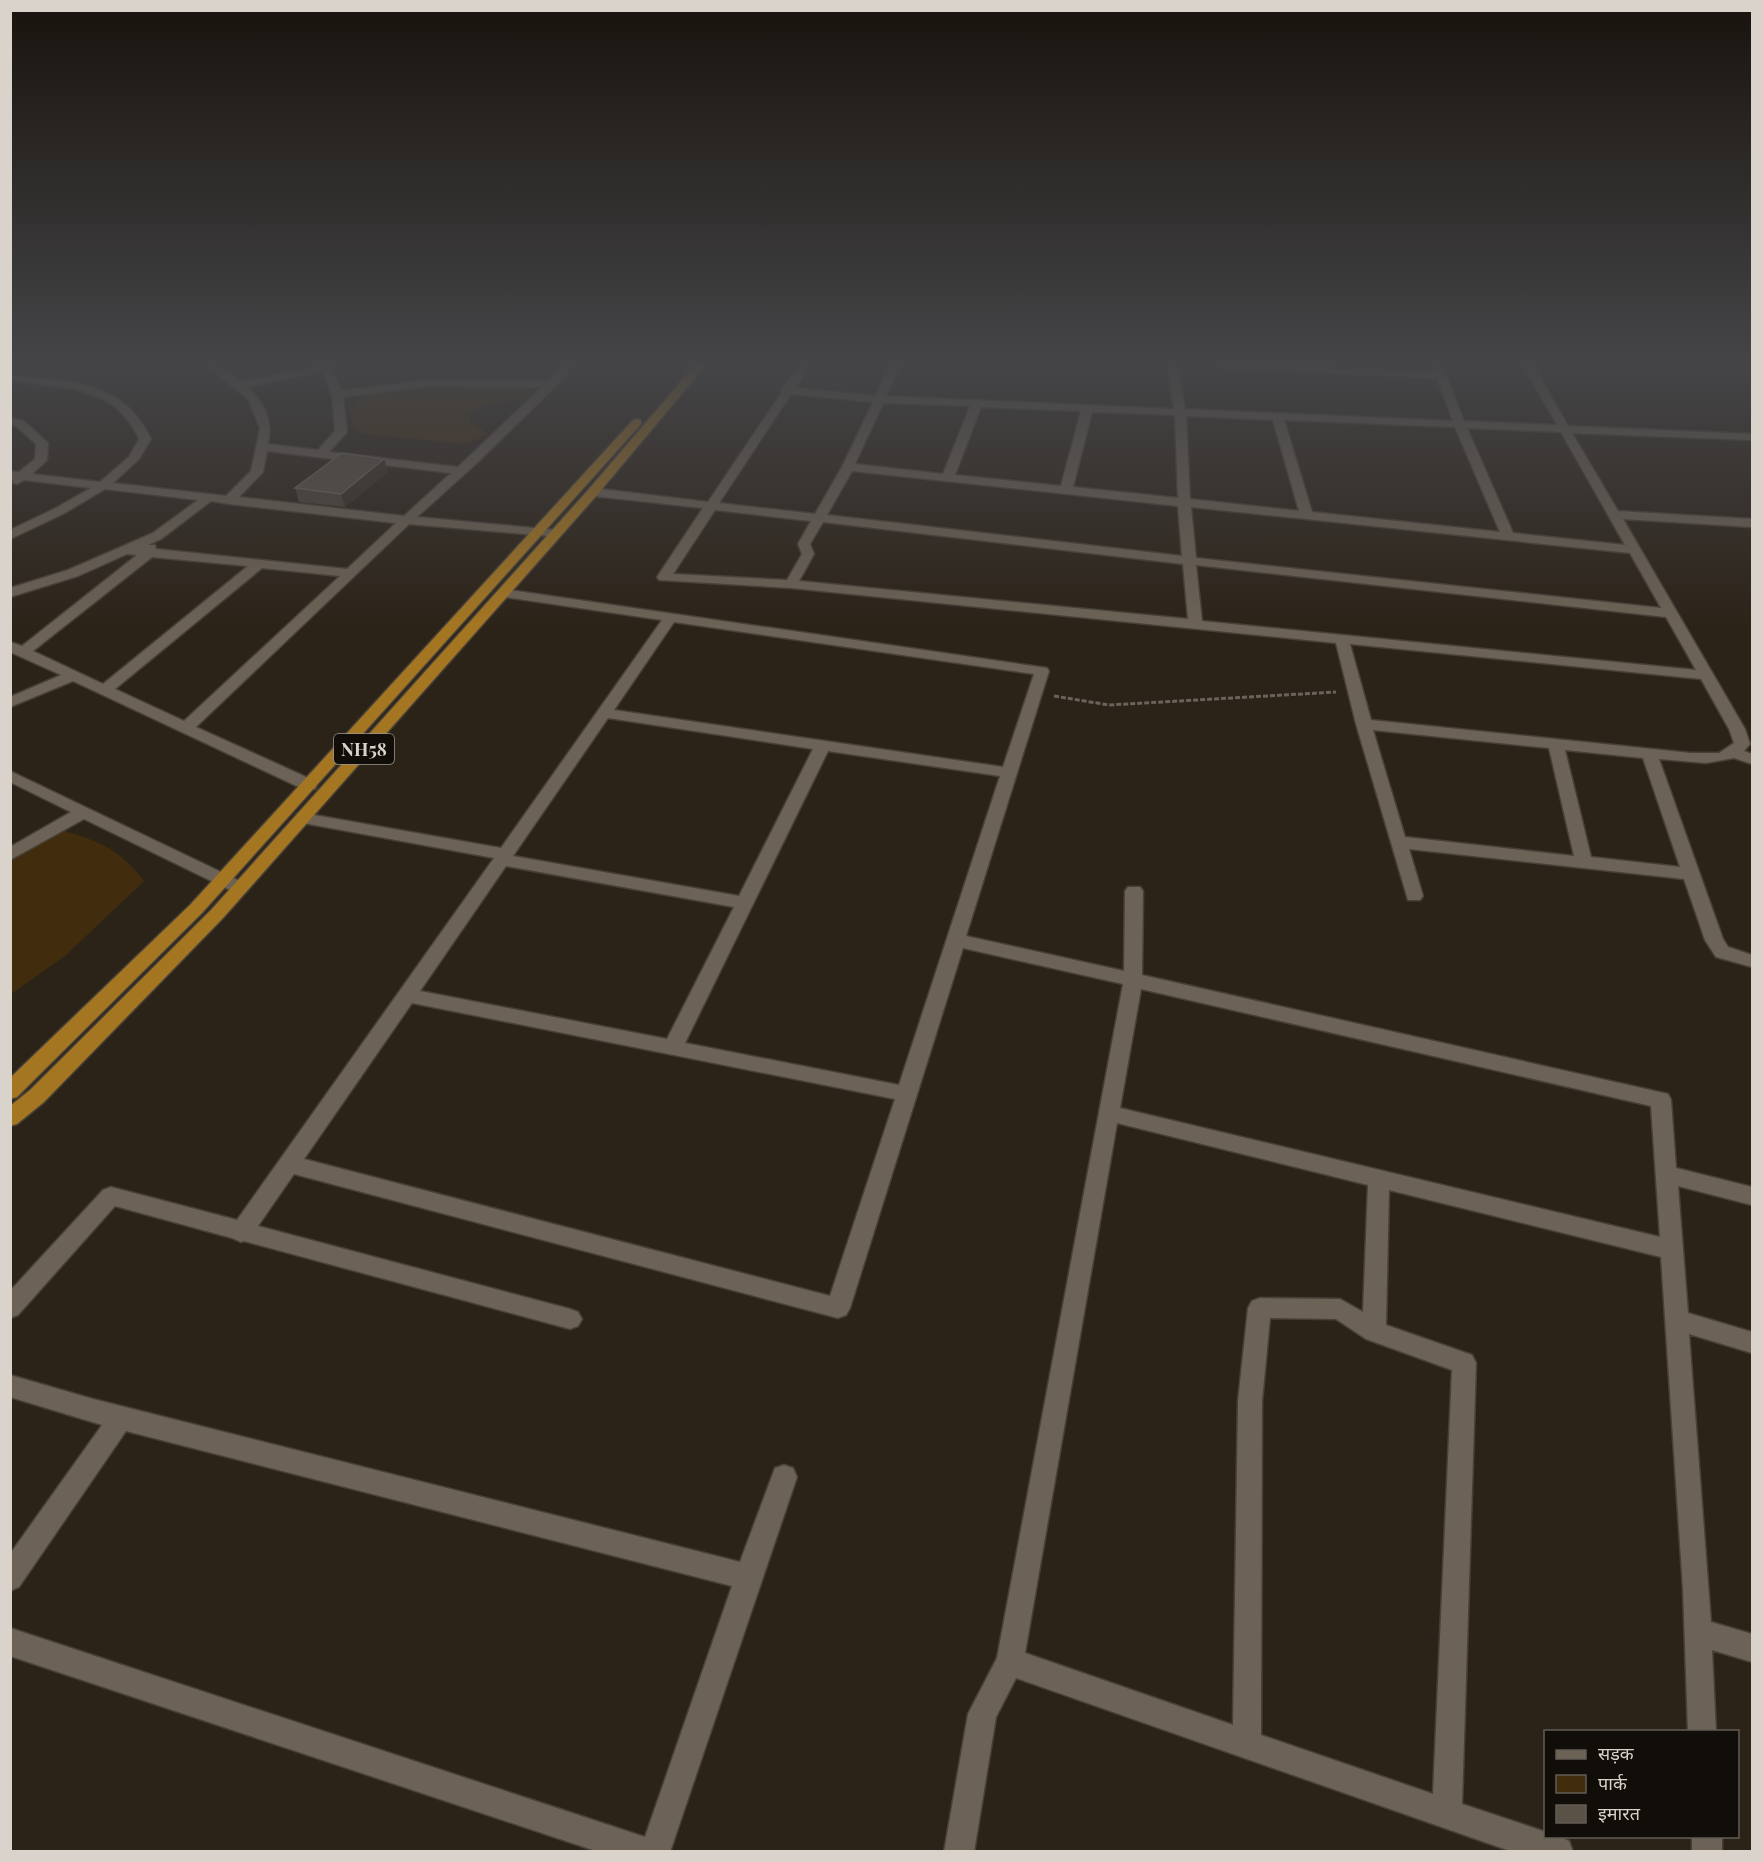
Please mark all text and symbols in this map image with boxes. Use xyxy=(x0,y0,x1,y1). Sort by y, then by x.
road number: NH58 xyxy=(334,734,394,764)
legend xyxy=(1544,1730,1739,1838)
text: सड़क xyxy=(1598,1741,1635,1765)
text: पार्क xyxy=(1598,1771,1628,1795)
text: इमारत xyxy=(1598,1801,1641,1825)

